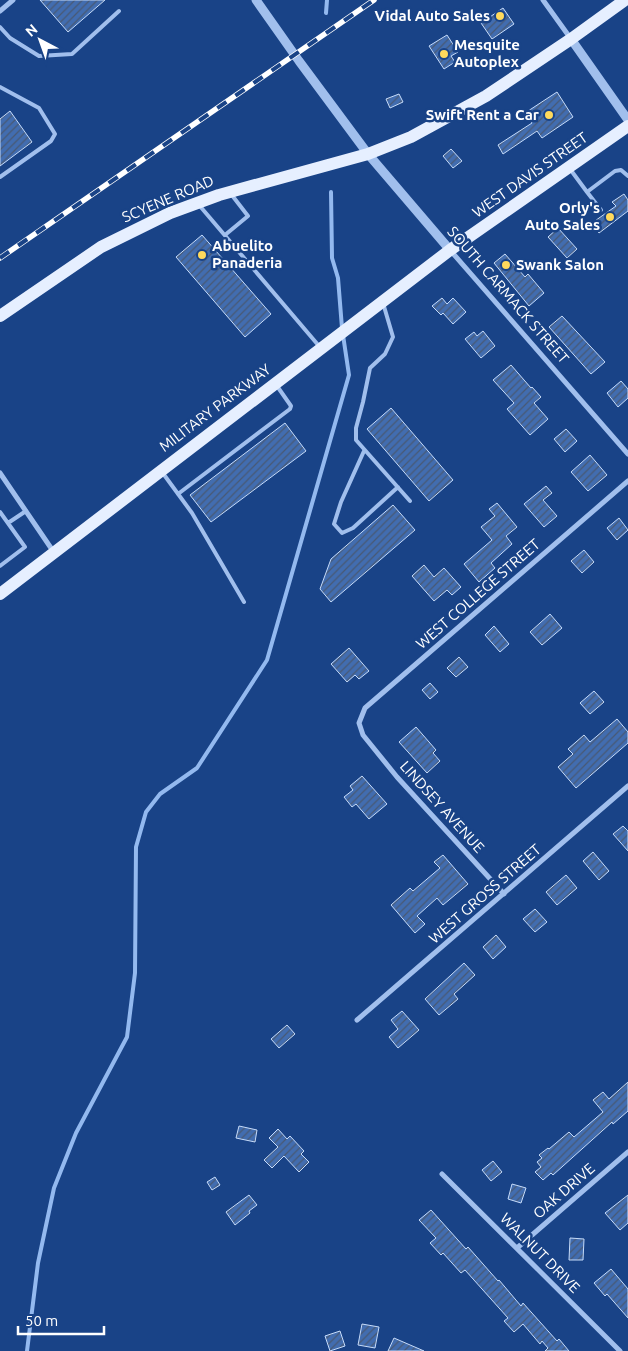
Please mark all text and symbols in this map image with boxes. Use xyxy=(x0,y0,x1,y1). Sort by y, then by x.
place label: Vidal Auto Sales xyxy=(374,7,490,24)
marker: Vidal Auto Sales xyxy=(494,10,506,22)
north arrow xyxy=(15,15,65,65)
text: N xyxy=(22,21,41,40)
place label: Mesquite Autoplex xyxy=(454,36,520,70)
marker: Mesquite Autoplex xyxy=(438,48,450,60)
place label: Swift Rent a Car xyxy=(426,106,540,123)
marker: Swift Rent a Car xyxy=(543,109,555,121)
street label: WEST DAVIS STREET xyxy=(469,128,591,221)
street label: SCYENE ROAD xyxy=(119,172,216,226)
place label: Orly's Auto Sales xyxy=(525,199,600,233)
marker: Orly's Auto Sales xyxy=(604,211,616,223)
street label: SOUTH CARMACK STREET xyxy=(444,223,573,367)
place label: Abuelito Panaderia xyxy=(212,237,282,271)
marker: Abuelito Panaderia xyxy=(196,249,208,261)
place label: Swank Salon xyxy=(516,256,604,273)
marker: Swank Salon xyxy=(500,259,512,271)
street label: MILITARY PARKWAY xyxy=(156,360,274,455)
street label: WEST COLLEGE STREET xyxy=(412,535,544,652)
street label: LINDSEY AVENUE xyxy=(397,757,488,856)
street label: WEST GROSS STREET xyxy=(425,840,545,947)
street label: OAK DRIVE xyxy=(530,1159,598,1222)
street label: WALNUT DRIVE xyxy=(497,1209,584,1296)
scale bar xyxy=(18,1304,104,1336)
text: 50 m xyxy=(25,1312,58,1329)

